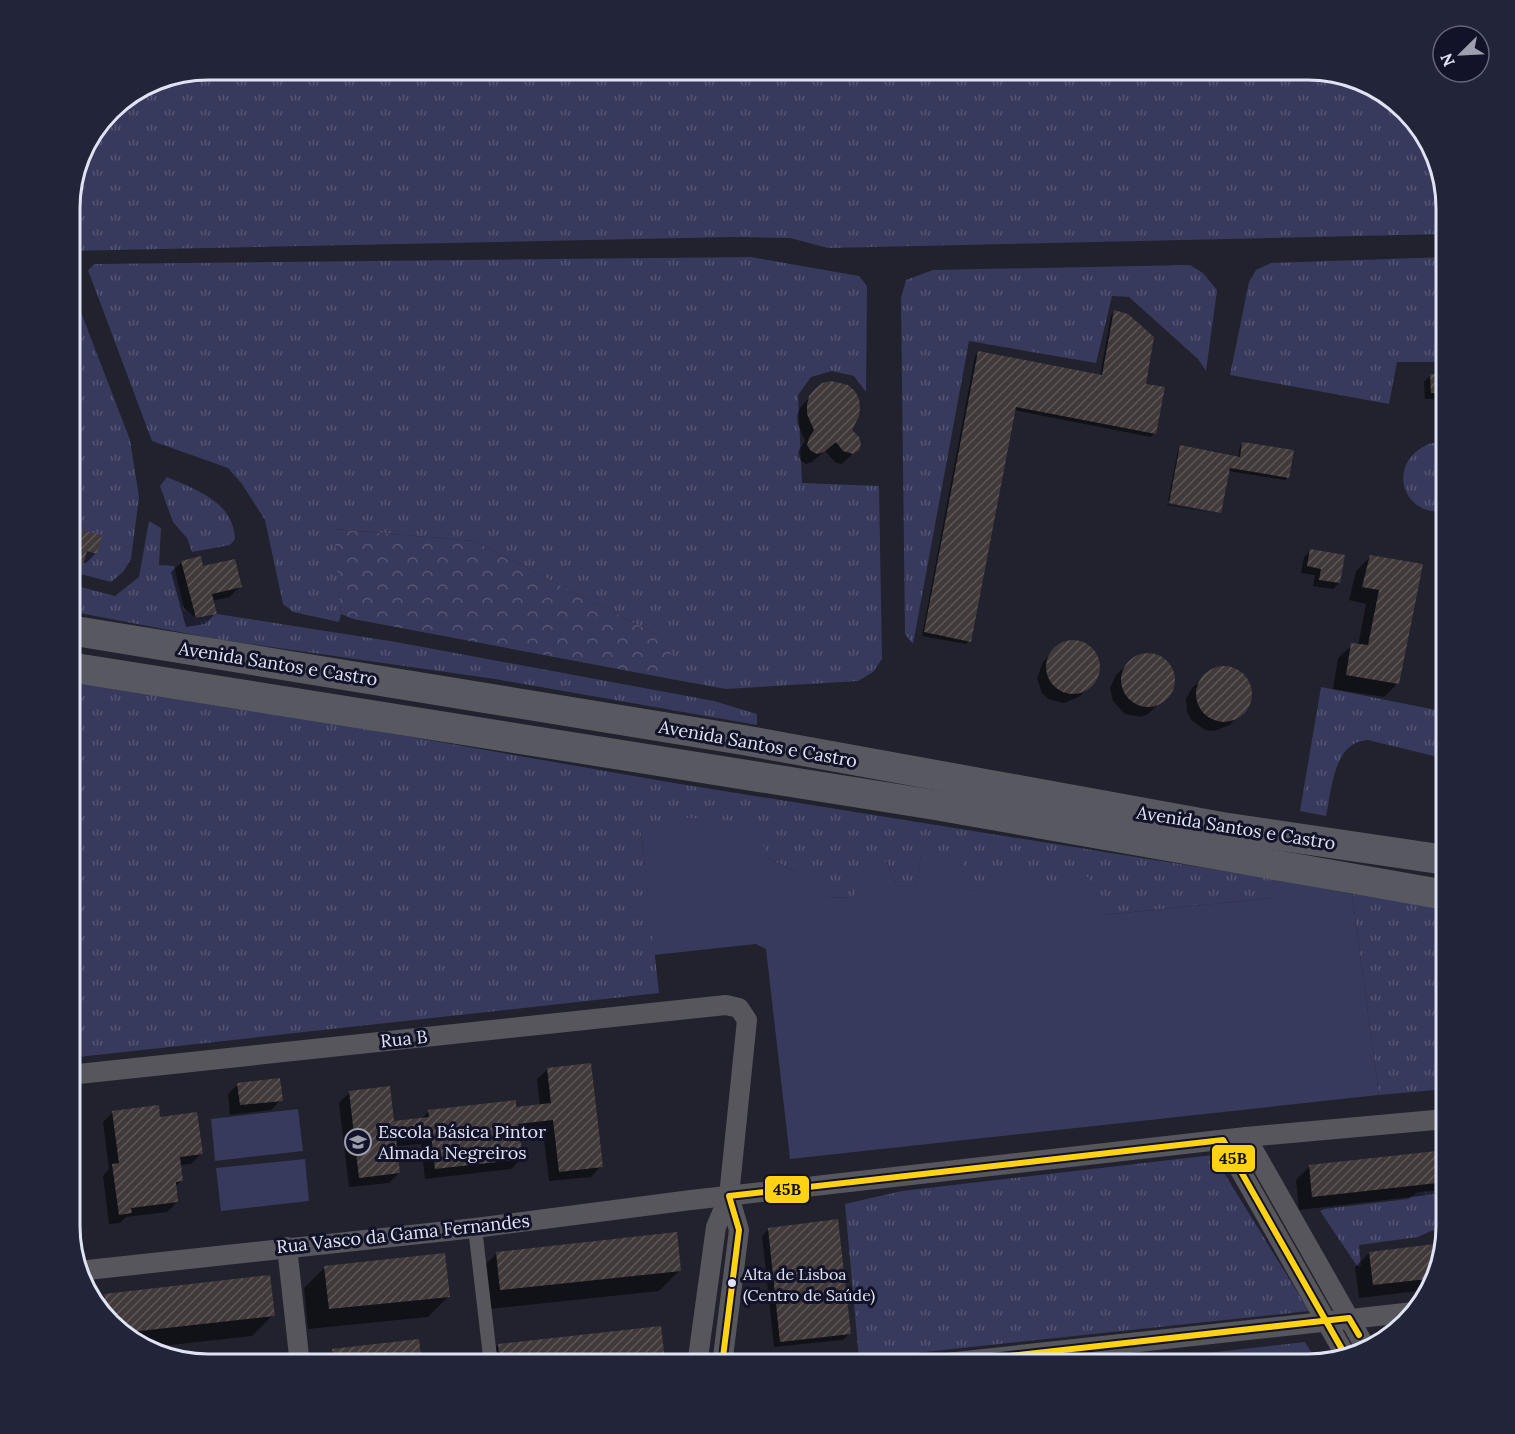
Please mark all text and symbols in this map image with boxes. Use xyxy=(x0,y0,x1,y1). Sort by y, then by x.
north arrow xyxy=(1431,24,1491,84)
text: N xyxy=(1436,50,1459,70)
street label: Avenida Santos e Castro xyxy=(176,636,379,691)
street label: Avenida Santos e Castro xyxy=(656,715,859,772)
street label: Avenida Santos e Castro xyxy=(1134,800,1337,855)
street label: Rua B xyxy=(379,1025,429,1052)
place label: Escola Básica Pintor Almada Negreiros xyxy=(377,1120,546,1164)
school or university icon: Escola Básica Pintor Almada Negreiros xyxy=(343,1127,373,1157)
line badge: 45B xyxy=(1211,1144,1256,1173)
text: 45B xyxy=(1219,1148,1247,1168)
line badge: 45B xyxy=(764,1175,810,1204)
text: 45B xyxy=(773,1179,801,1199)
street label: Rua Vasco da Gama Fernandes xyxy=(275,1209,531,1258)
place label: Alta de Lisboa (Centro de Saúde) xyxy=(742,1264,875,1306)
marker: Alta de Lisboa (Centro de Saúde) xyxy=(726,1277,738,1289)

